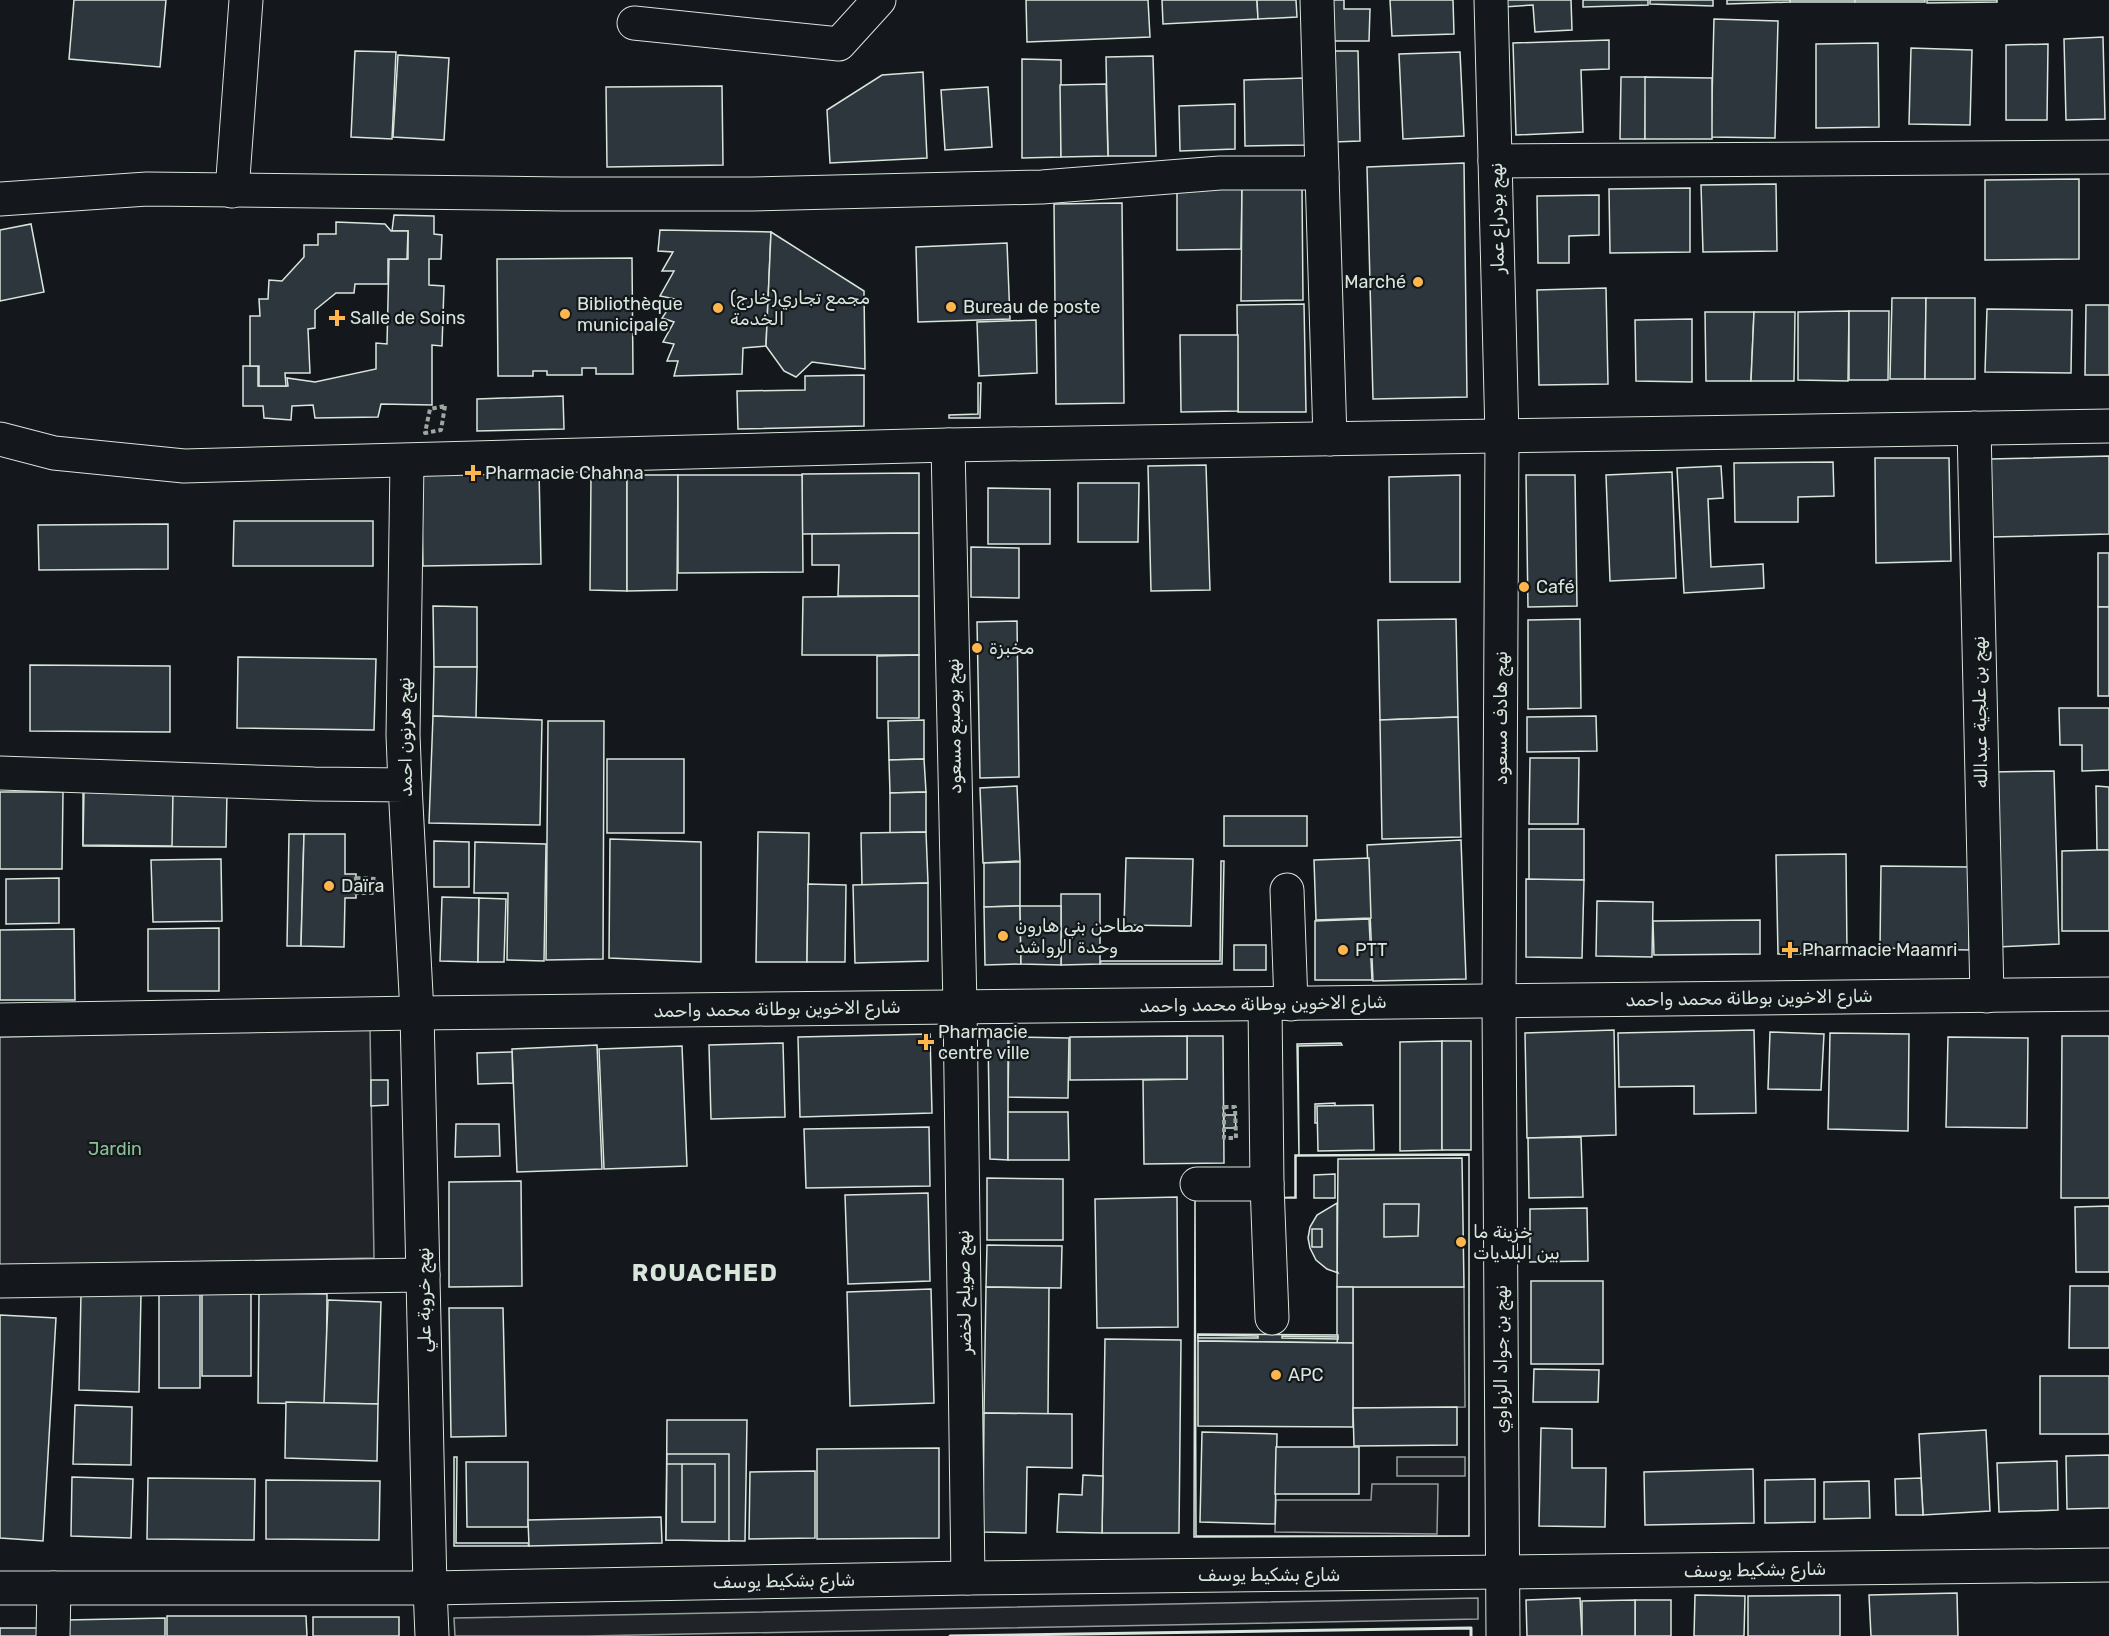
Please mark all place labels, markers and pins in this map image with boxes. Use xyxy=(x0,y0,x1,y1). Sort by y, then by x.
place label: Marché xyxy=(1344,271,1406,293)
marker: Marché xyxy=(1411,275,1425,289)
place label: (مجمع تجاري(خارج الخدمة xyxy=(730,287,870,330)
place label: Bibliothèque municipale xyxy=(577,293,683,336)
place label: Bureau de poste xyxy=(963,296,1100,318)
marker: Bureau de poste xyxy=(944,300,958,314)
marker: (مجمع تجاري(خارج الخدمة xyxy=(711,301,725,315)
place label: Salle de Soins xyxy=(350,307,466,329)
marker: Bibliothèque municipale xyxy=(558,307,572,321)
marker: Salle de Soins xyxy=(328,309,346,327)
place label: Pharmacie Chahna xyxy=(485,462,644,484)
marker: Pharmacie Chahna xyxy=(466,466,480,480)
place label: Café xyxy=(1536,576,1575,598)
marker: Café xyxy=(1517,580,1531,594)
place label: مخبزة xyxy=(989,637,1034,659)
marker: مخبزة xyxy=(970,641,984,655)
place label: Daïra xyxy=(341,875,384,897)
marker: Daïra xyxy=(322,879,336,893)
place label: مطاحن بني هارون وحدة الرواشد xyxy=(1015,915,1144,958)
marker: مطاحن بني هارون وحدة الرواشد xyxy=(996,929,1010,943)
place label: PTT xyxy=(1355,939,1387,961)
place label: Pharmacie Maamri xyxy=(1802,939,1957,961)
marker: PTT xyxy=(1336,943,1350,957)
marker: Pharmacie Maamri xyxy=(1783,943,1797,957)
place label: Pharmacie centre ville xyxy=(938,1021,1030,1064)
marker: Pharmacie centre ville xyxy=(919,1035,933,1049)
place label: خزينة ما بين البلديات xyxy=(1473,1221,1560,1264)
marker: خزينة ما بين البلديات xyxy=(1454,1235,1468,1249)
place label: APC xyxy=(1288,1364,1324,1386)
marker: APC xyxy=(1269,1368,1283,1382)

